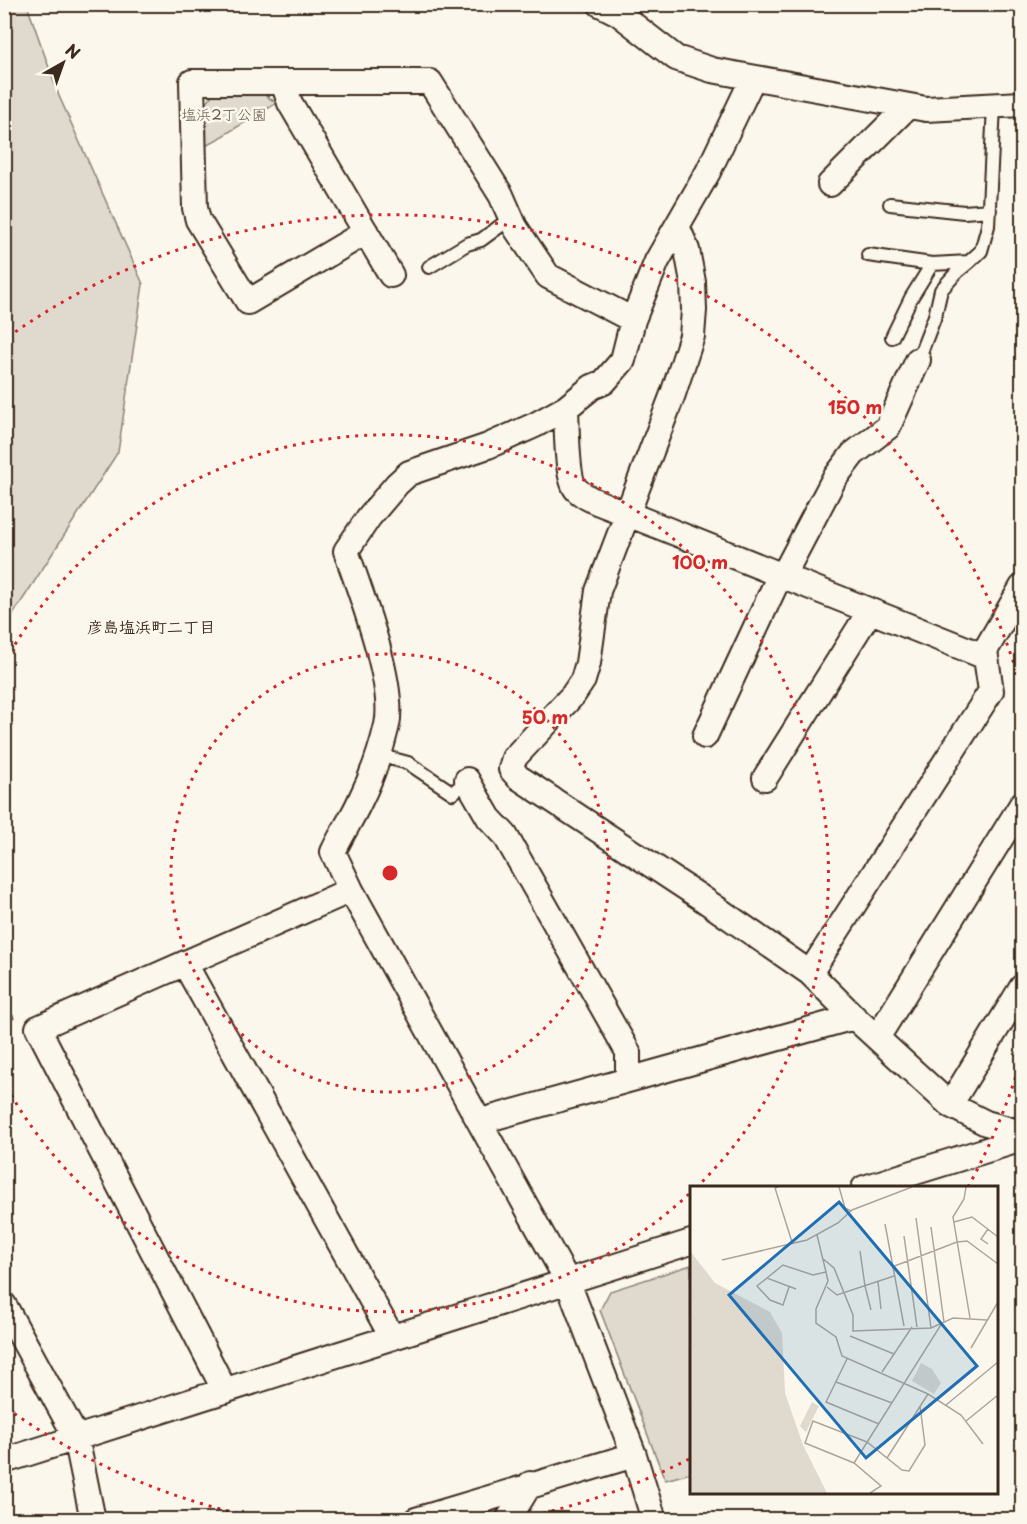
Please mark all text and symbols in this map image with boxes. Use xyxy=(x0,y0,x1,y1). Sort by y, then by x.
north arrow xyxy=(33,33,93,93)
text: N xyxy=(61,37,86,64)
park label: 塩浜2丁公園 xyxy=(181,102,267,125)
text: 150 m xyxy=(828,393,882,420)
text: 100 m xyxy=(672,548,728,575)
district label: 彦島塩浜町二丁目 xyxy=(87,614,215,638)
text: 50 m xyxy=(522,703,568,730)
centre of rings xyxy=(380,863,400,883)
inset map xyxy=(690,1186,997,1494)

